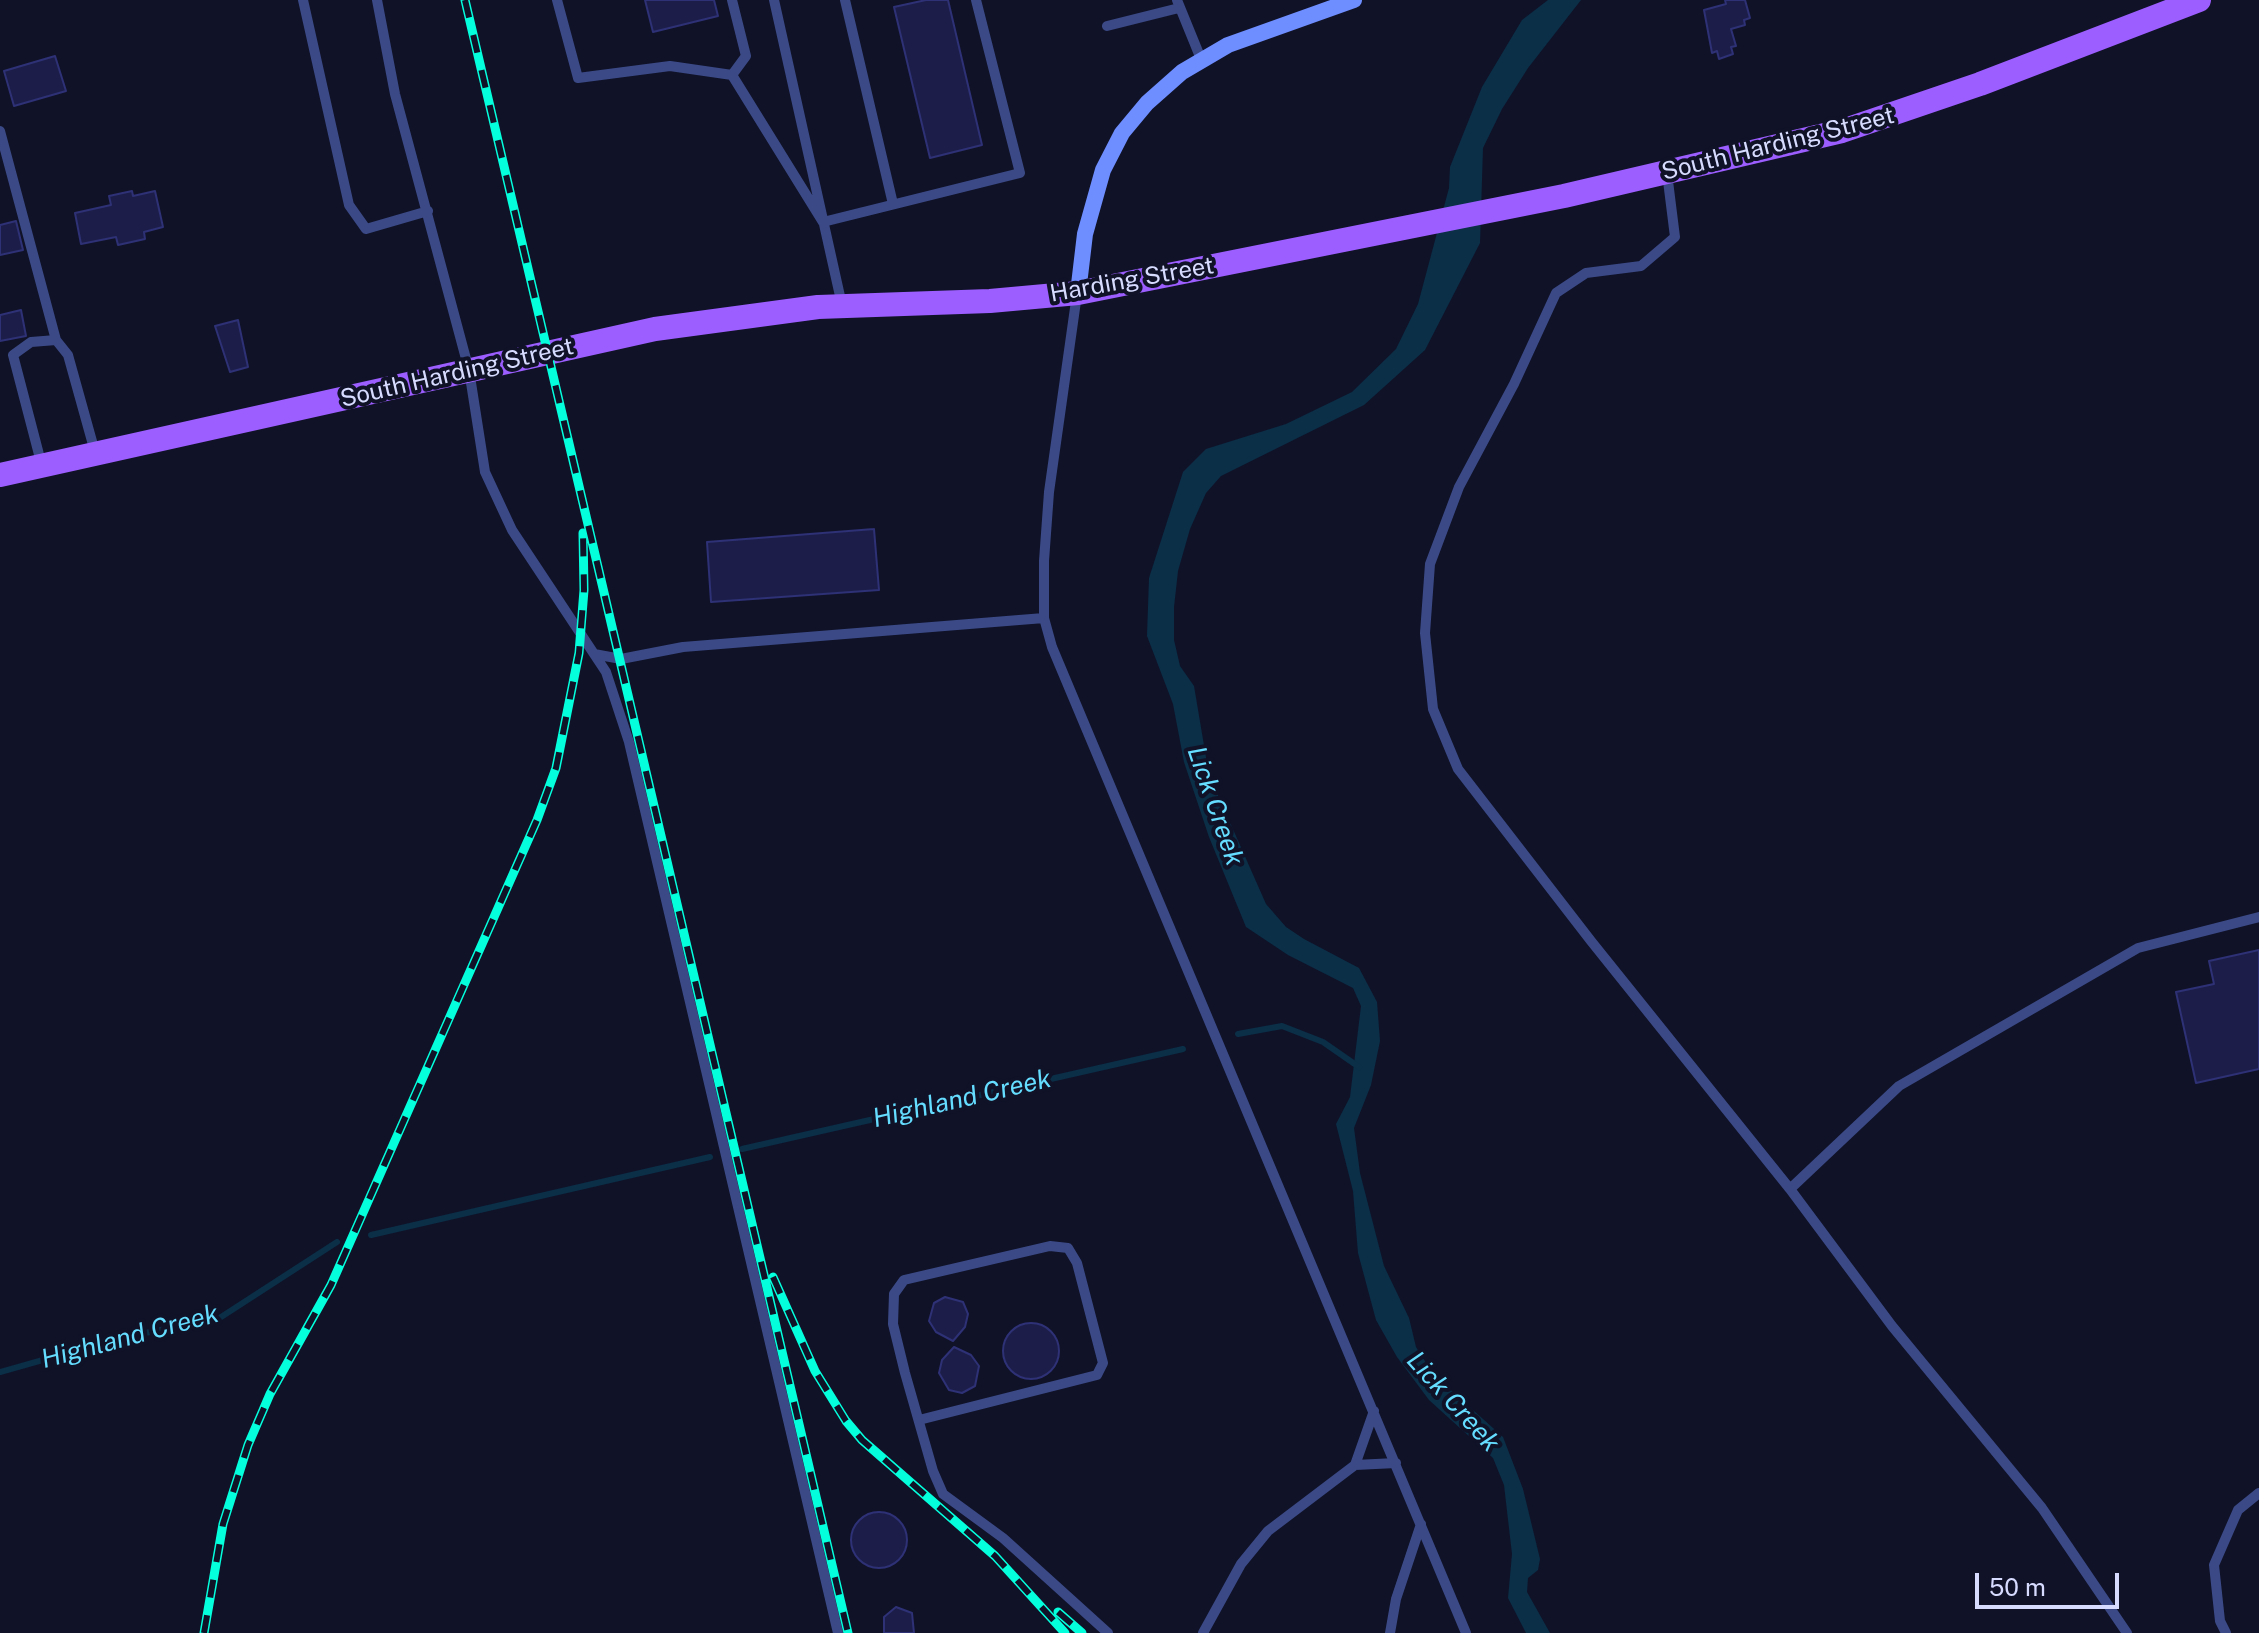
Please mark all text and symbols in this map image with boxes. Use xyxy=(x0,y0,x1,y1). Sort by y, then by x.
street label: South Harding Street xyxy=(1659,101,1897,187)
street label: Harding Street xyxy=(1048,251,1216,309)
street label: South Harding Street xyxy=(338,332,576,414)
water label: Lick Creek xyxy=(1180,742,1250,870)
water label: Highland Creek xyxy=(870,1063,1054,1135)
water label: Highland Creek xyxy=(38,1298,222,1376)
water label: Lick Creek xyxy=(1400,1345,1506,1459)
scale bar xyxy=(1979,1557,2123,1607)
text: 50 m xyxy=(1989,1573,2046,1601)

